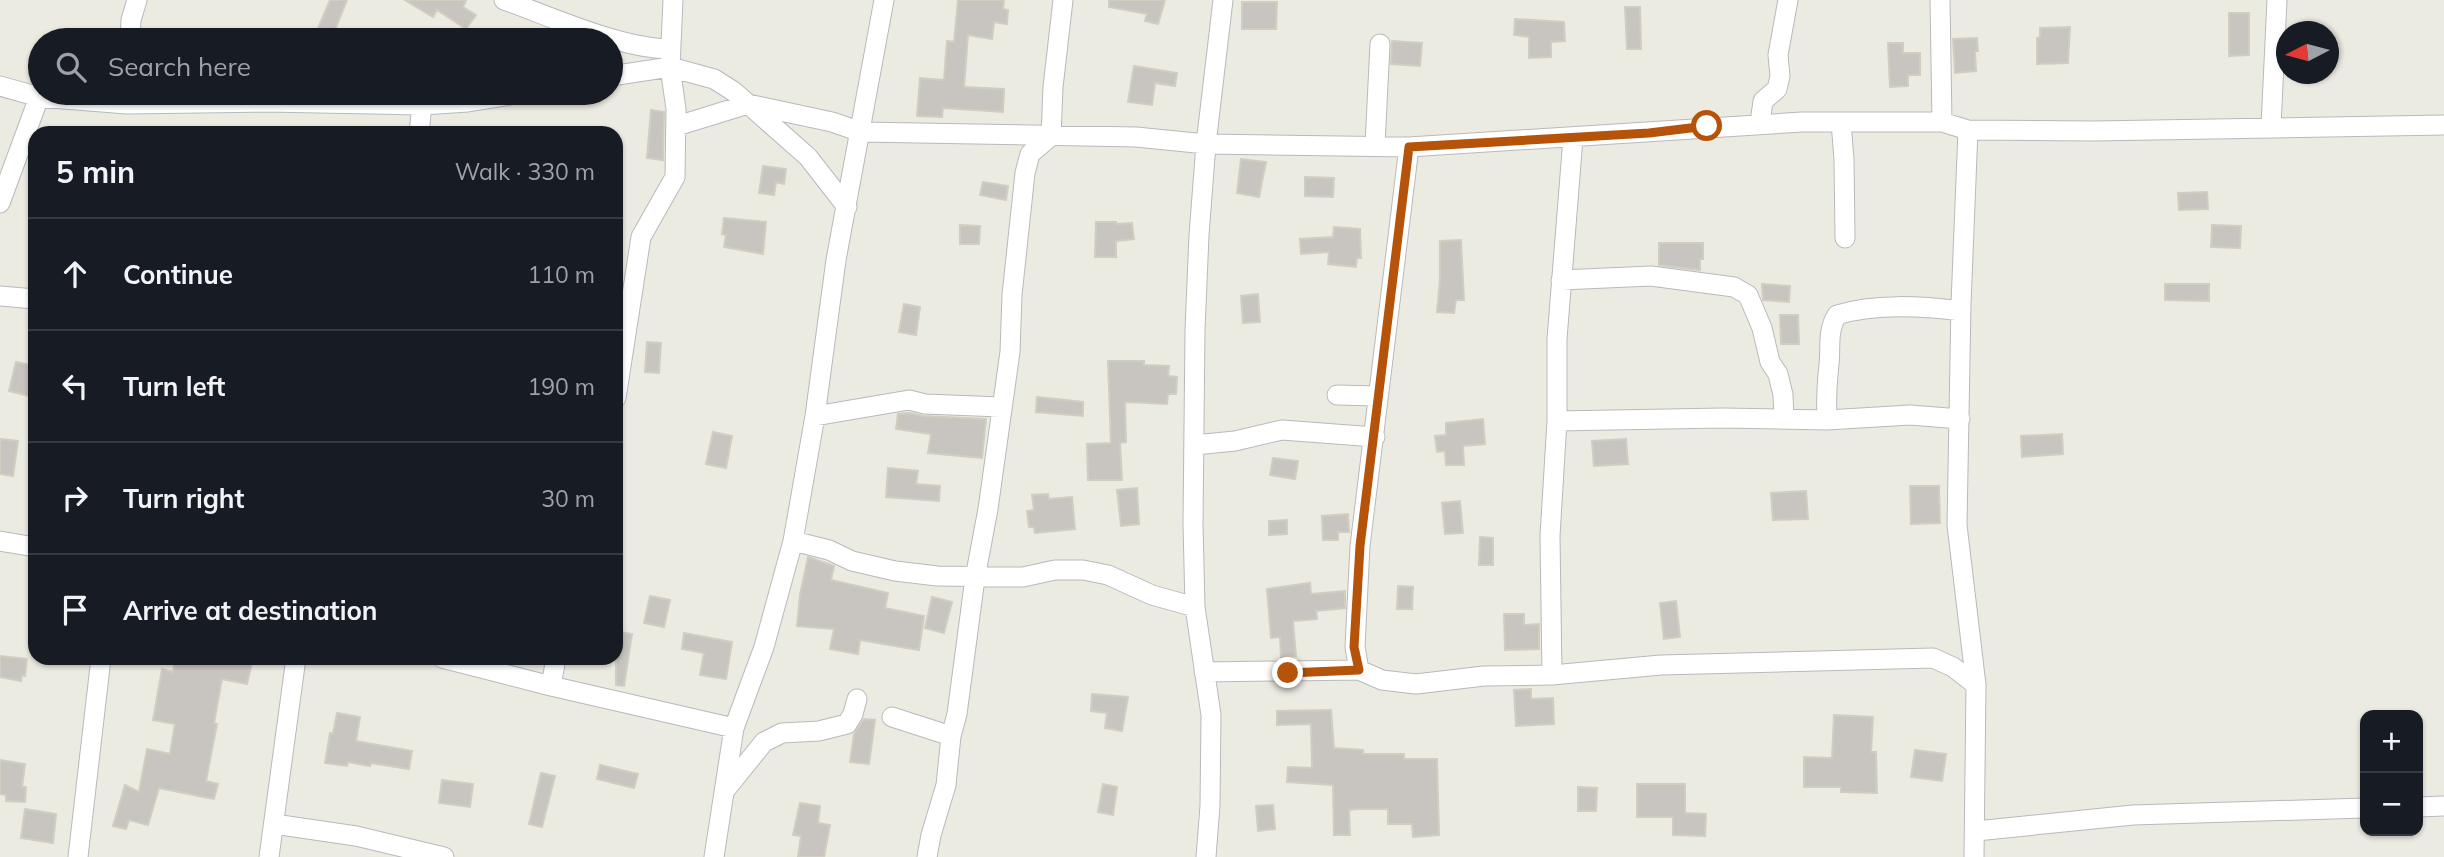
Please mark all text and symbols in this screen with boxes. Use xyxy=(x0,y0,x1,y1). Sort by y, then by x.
north arrow xyxy=(2276,21,2339,84)
search box xyxy=(28,28,623,105)
icon: search xyxy=(52,48,90,86)
text: Search here xyxy=(108,50,251,83)
route start xyxy=(1691,110,1722,141)
text: 5 min xyxy=(56,153,135,191)
text: Walk · 330 m xyxy=(455,157,595,186)
icon: ahead xyxy=(56,255,94,293)
text: Continue xyxy=(123,258,233,291)
text: 110 m xyxy=(527,260,595,289)
icon: left xyxy=(56,367,94,405)
text: Turn left xyxy=(123,370,225,403)
text: 190 m xyxy=(527,372,595,401)
icon: right xyxy=(56,479,94,517)
text: Turn right xyxy=(123,482,244,515)
text: 30 m xyxy=(541,484,595,513)
icon: arrive xyxy=(56,591,94,629)
text: Arrive at destination xyxy=(123,594,378,627)
route end xyxy=(1272,657,1303,688)
map controls xyxy=(2360,710,2423,836)
button: + xyxy=(2360,710,2423,773)
button: − xyxy=(2360,773,2423,836)

